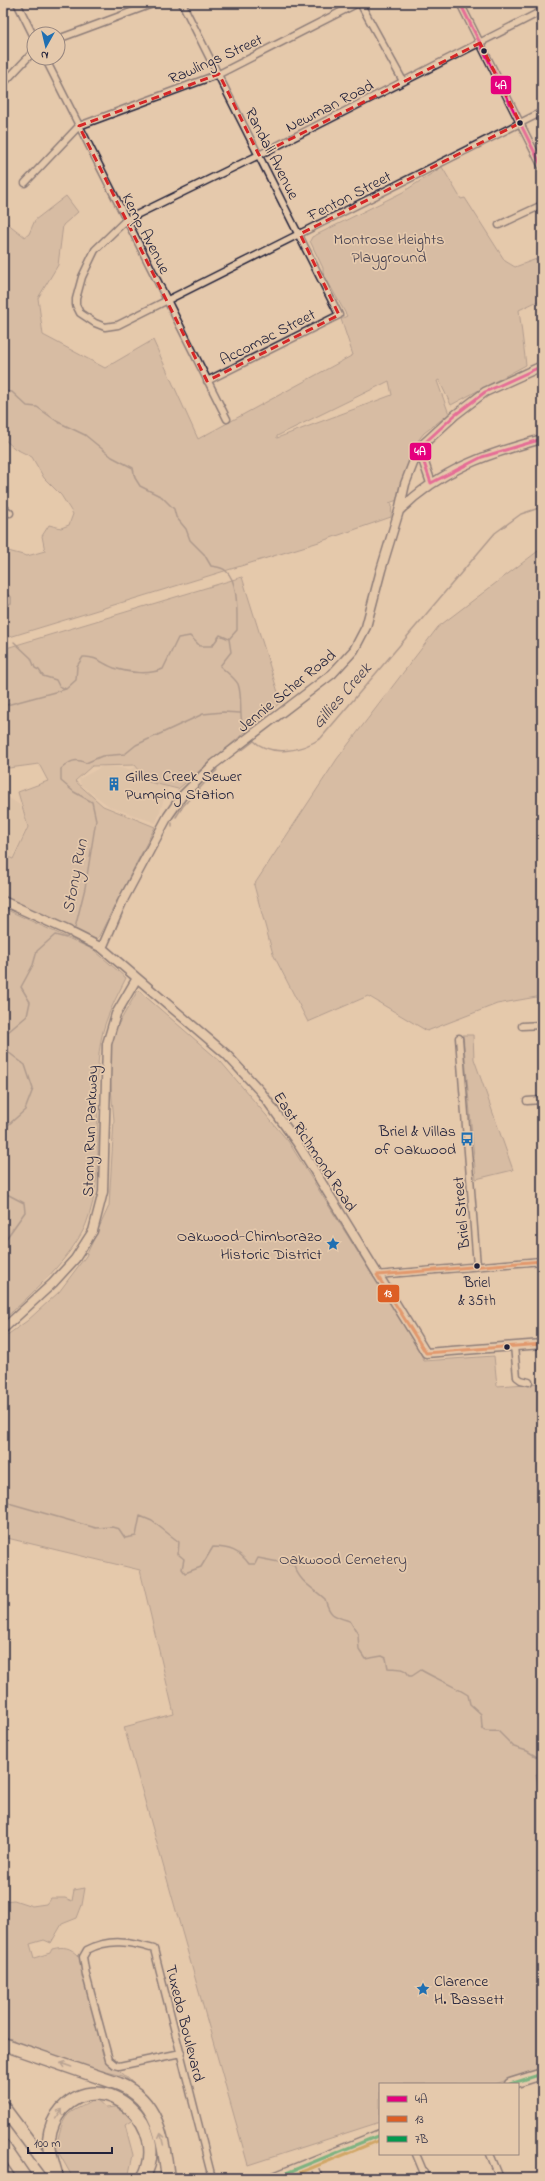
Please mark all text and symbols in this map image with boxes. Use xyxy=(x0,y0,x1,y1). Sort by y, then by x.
north arrow xyxy=(26,26,66,66)
street label: Rawlings Street xyxy=(165,28,267,91)
text: N xyxy=(40,46,50,63)
unlabelled marker xyxy=(479,46,489,56)
street label: Newman Road xyxy=(282,74,378,139)
line badge: 4A xyxy=(490,75,512,95)
text: 4A xyxy=(494,78,507,94)
street label: Randall Avenue xyxy=(238,104,305,205)
unlabelled marker xyxy=(515,118,525,128)
street label: Fenton Street xyxy=(303,165,397,229)
street label: Kemp Avenue xyxy=(115,189,176,279)
park label: Montrose Heights Playground xyxy=(334,228,444,270)
street label: Accomac Street xyxy=(216,303,321,372)
line badge: 4A xyxy=(409,442,432,461)
text: 4A xyxy=(413,444,426,460)
street label: Jennie Scher Road xyxy=(233,644,342,739)
water label: Gillies Creek xyxy=(306,656,379,734)
place label: Gilles Creek Sewer Pumping Station xyxy=(125,765,242,807)
building icon: Gilles Creek Sewer Pumping Station xyxy=(106,776,122,792)
water label: Stony Run xyxy=(56,836,96,916)
street label: Stony Run Parkway xyxy=(77,1065,105,1197)
street label: East Richmond Road xyxy=(266,1087,362,1217)
place label: Briel & Villas of Oakwood xyxy=(374,1120,456,1162)
bus stop icon: Briel & Villas of Oakwood xyxy=(459,1131,475,1147)
street label: Briel Street xyxy=(447,1175,477,1251)
place label: Oakwood-Chimborazo Historic District xyxy=(177,1225,323,1267)
place icon: Oakwood-Chimborazo Historic District xyxy=(325,1236,341,1252)
marker: Briel & 35th xyxy=(472,1261,482,1271)
place label: Briel & 35th xyxy=(458,1272,496,1312)
line badge: 13 xyxy=(377,1284,400,1303)
text: 13 xyxy=(384,1286,392,1302)
unlabelled marker xyxy=(502,1342,512,1352)
park label: Oakwood Cemetery xyxy=(279,1548,407,1572)
street label: Tuxedo Boulevard xyxy=(158,1962,210,2085)
place label: Clarence H. Bassett xyxy=(434,1970,505,2012)
place icon: Clarence H. Bassett xyxy=(415,1981,431,1997)
one-way arrow xyxy=(60,2061,72,2069)
legend xyxy=(379,2083,519,2155)
text: 4A xyxy=(415,2091,427,2109)
one-way arrow xyxy=(55,2109,63,2120)
text: 13 xyxy=(415,2111,424,2129)
scale bar xyxy=(28,2129,112,2155)
text: 7B xyxy=(415,2131,428,2149)
one-way arrow xyxy=(157,2133,165,2146)
text: 100 m xyxy=(34,2135,61,2153)

